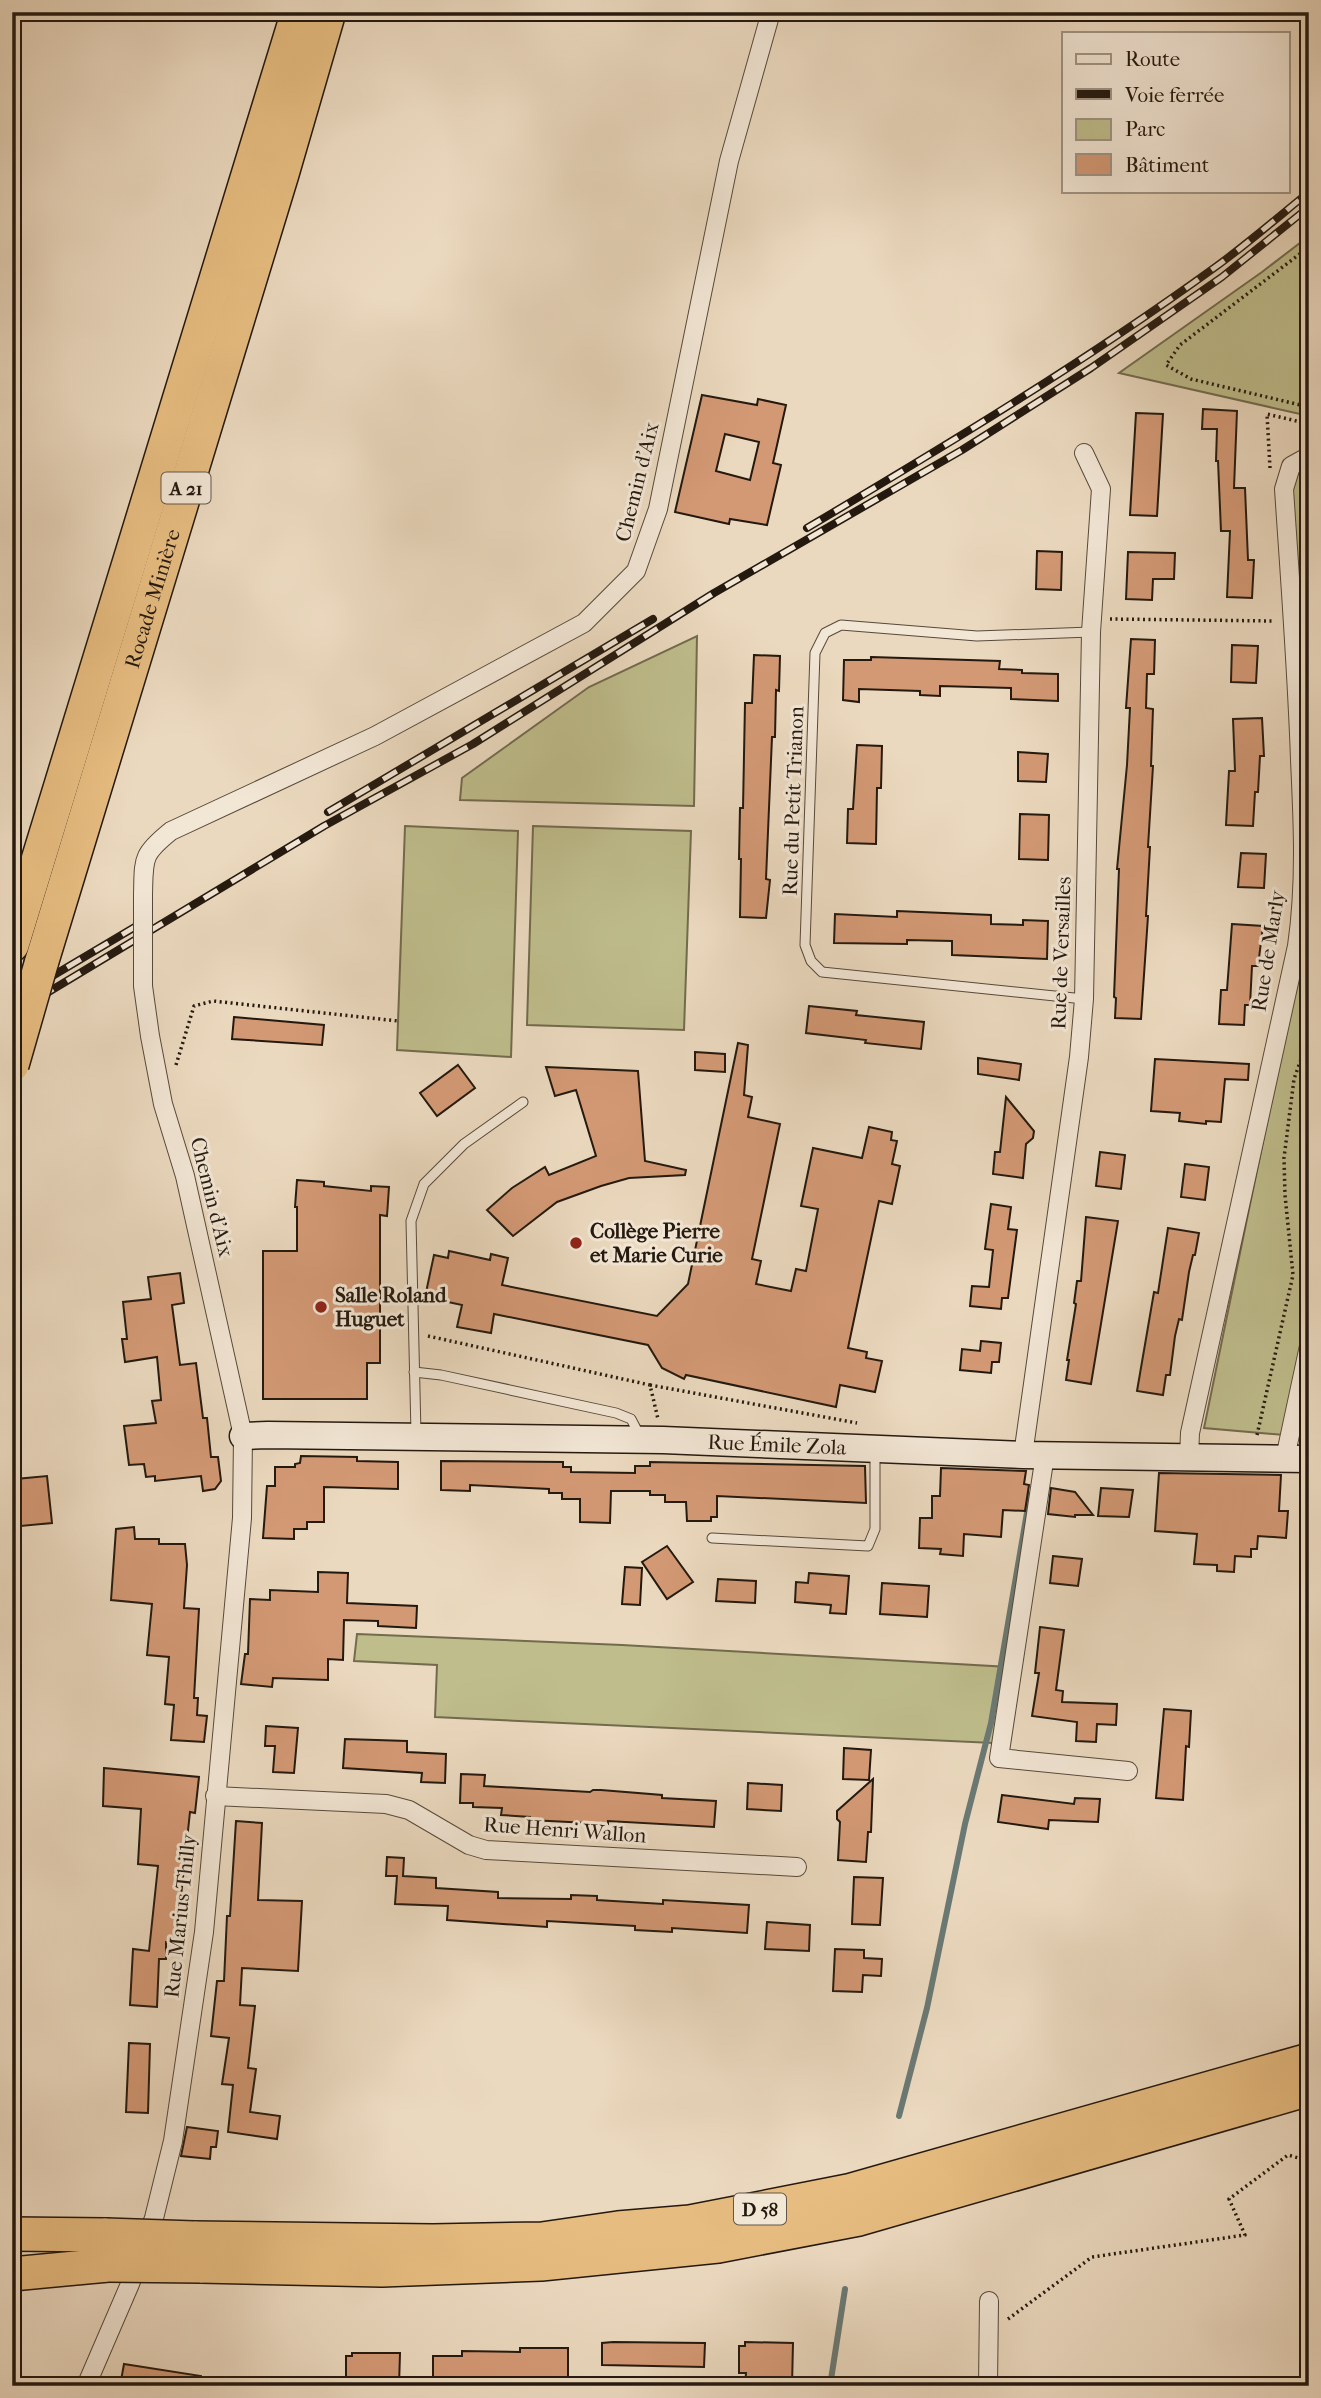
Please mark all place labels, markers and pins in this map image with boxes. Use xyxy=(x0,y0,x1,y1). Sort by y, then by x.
place label: Collège Pierre et Marie Curie xyxy=(590,1219,723,1267)
marker: Collège Pierre et Marie Curie xyxy=(568,1235,584,1251)
place label: Salle Roland Huguet xyxy=(335,1283,447,1331)
marker: Salle Roland Huguet xyxy=(313,1299,329,1315)

